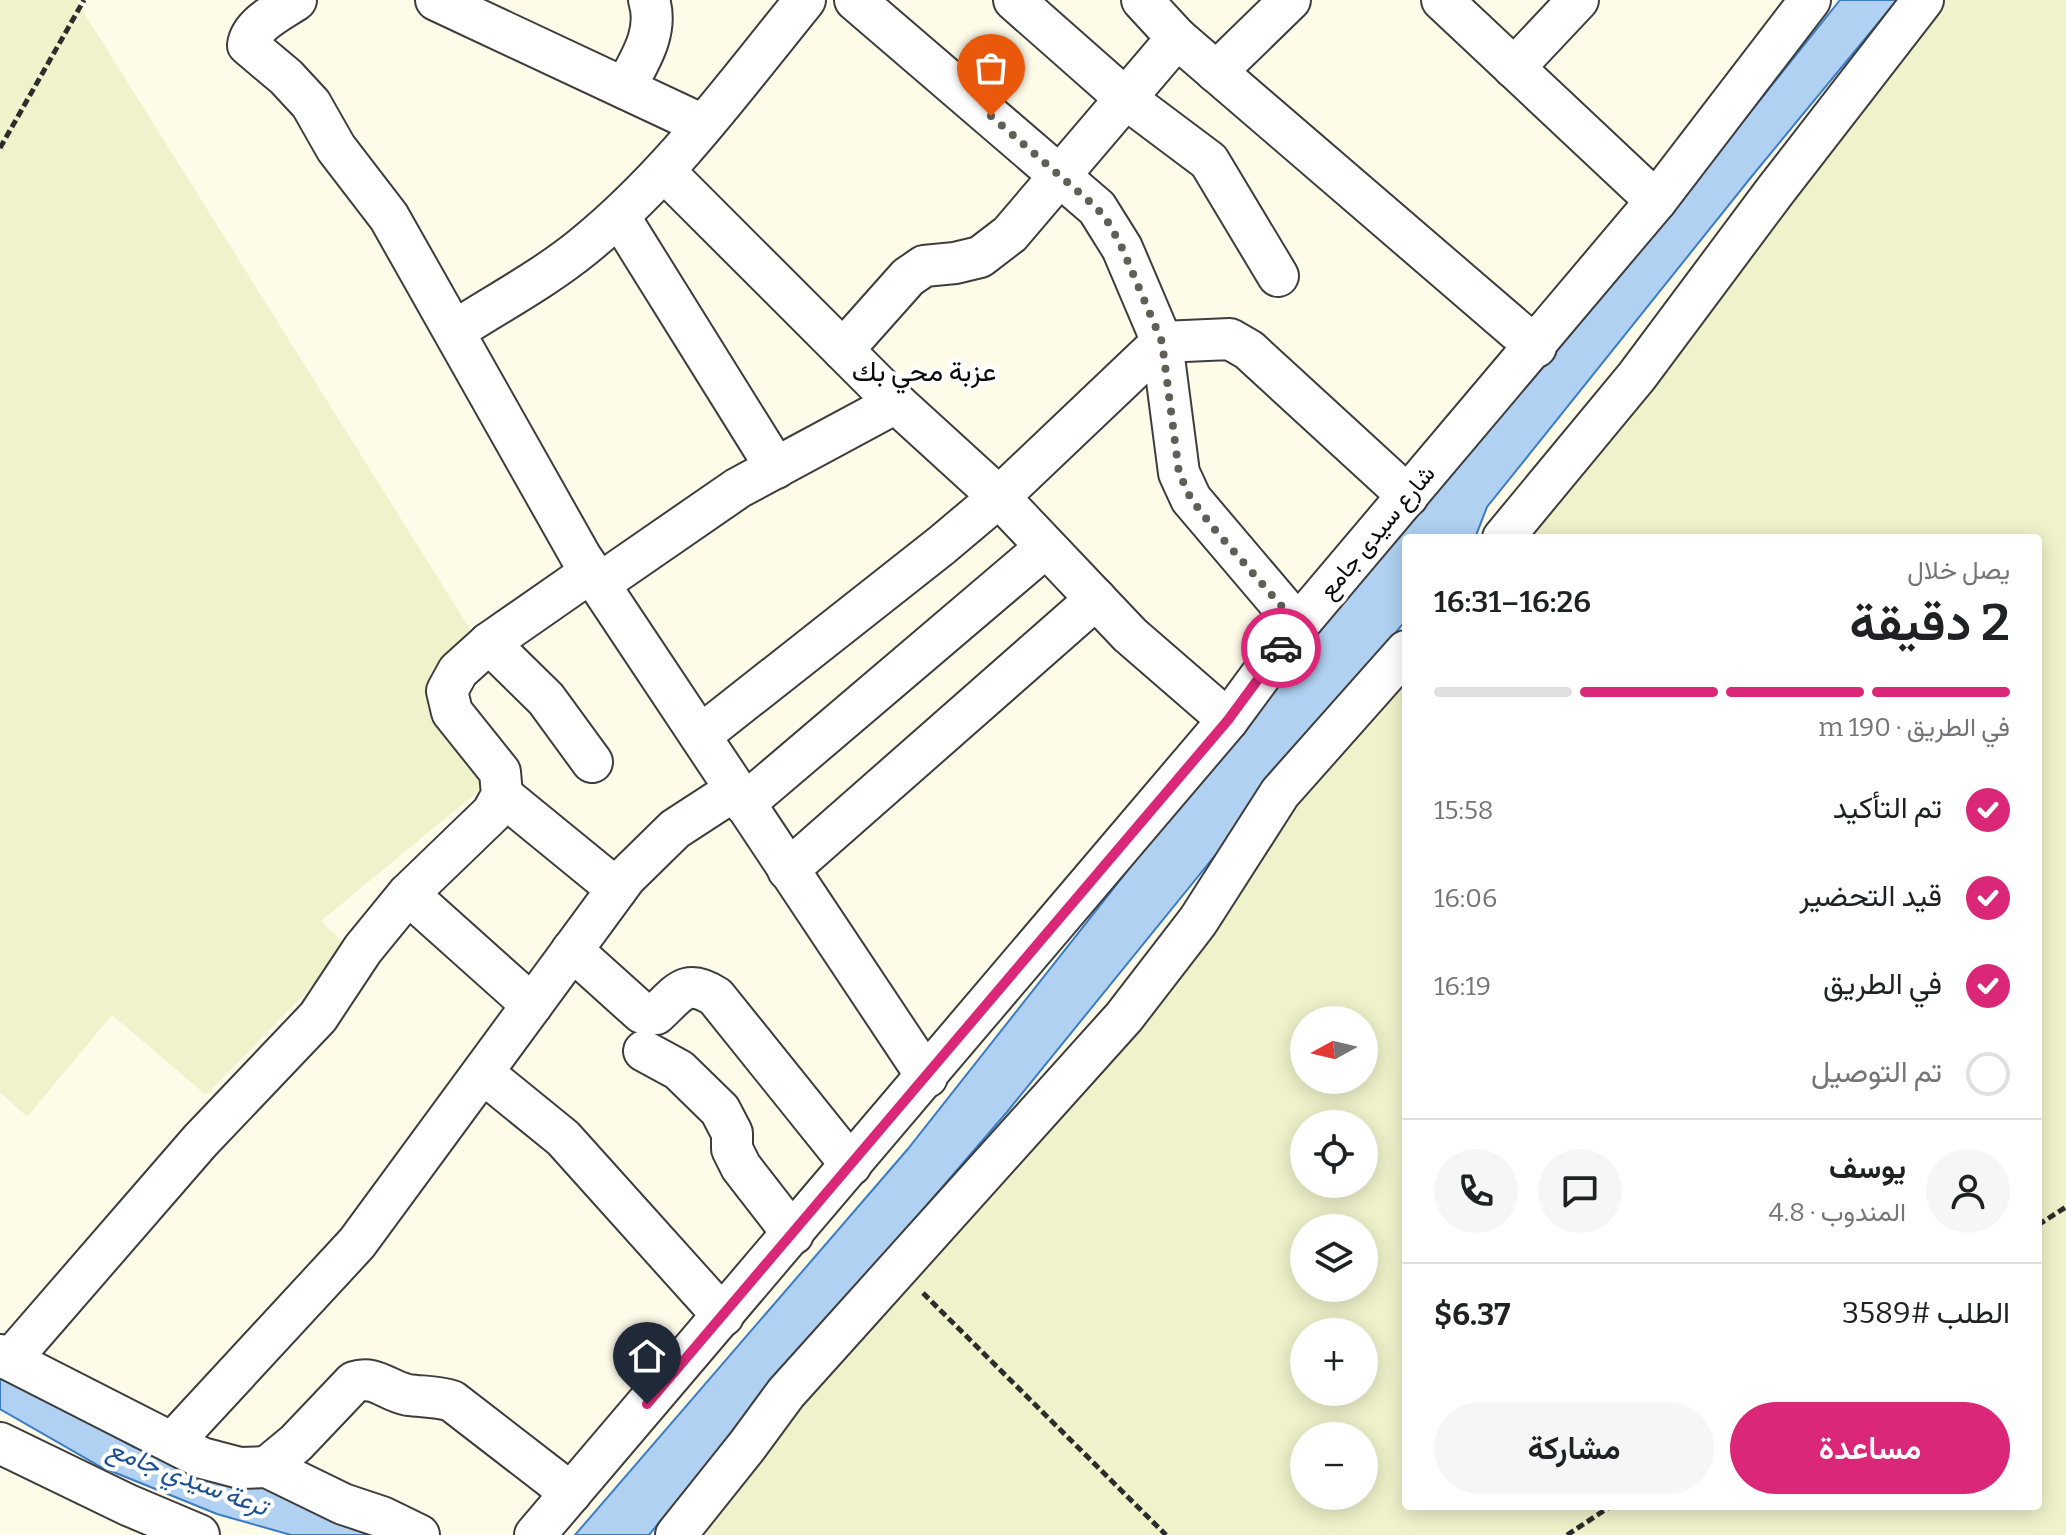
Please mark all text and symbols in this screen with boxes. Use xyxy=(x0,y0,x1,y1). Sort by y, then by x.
pin xyxy=(957,34,1025,116)
icon: bag xyxy=(969,46,1013,90)
district label: عزبة محي بك xyxy=(852,355,996,394)
street label: شارع سيدى جامع xyxy=(1313,460,1443,606)
text: يصل خلال xyxy=(1907,555,2010,586)
text: 16:26–16:31 xyxy=(1434,584,1591,620)
text: 2 دقيقة xyxy=(1849,591,2010,654)
courier xyxy=(1241,608,1321,688)
icon: car xyxy=(1259,626,1303,670)
text: في الطريق · 190 m xyxy=(1818,712,2010,743)
icon: check xyxy=(1966,788,2010,832)
text: تم التأكيد xyxy=(1833,790,1942,826)
text: 15:58 xyxy=(1434,795,1493,826)
icon: check xyxy=(1966,876,2010,920)
text: قيد التحضير xyxy=(1799,878,1942,914)
text: 16:06 xyxy=(1434,883,1497,914)
icon: check xyxy=(1966,964,2010,1008)
text: في الطريق xyxy=(1823,966,1942,1002)
text: 16:19 xyxy=(1434,971,1491,1002)
north arrow xyxy=(1290,1006,1378,1094)
map controls xyxy=(1290,1006,1378,1510)
text: تم التوصيل xyxy=(1811,1054,1942,1090)
button: locate xyxy=(1290,1110,1378,1198)
button: phone xyxy=(1434,1149,1518,1233)
button: chat xyxy=(1538,1149,1622,1233)
button: person xyxy=(1926,1149,2010,1233)
text: يوسف xyxy=(1829,1150,1906,1186)
text: المندوب · 4.8 xyxy=(1769,1197,1906,1228)
button: layers xyxy=(1290,1214,1378,1302)
text: الطلب #3589 xyxy=(1842,1295,2010,1331)
text: $6.37 xyxy=(1434,1297,1510,1333)
button: + xyxy=(1290,1318,1378,1406)
pin xyxy=(613,1322,681,1404)
icon: home xyxy=(625,1334,669,1378)
button: مشاركة xyxy=(1434,1402,1714,1494)
button: مساعدة xyxy=(1730,1402,2010,1494)
button: − xyxy=(1290,1422,1378,1510)
water label: ترعة سيدي جامع xyxy=(102,1433,275,1528)

